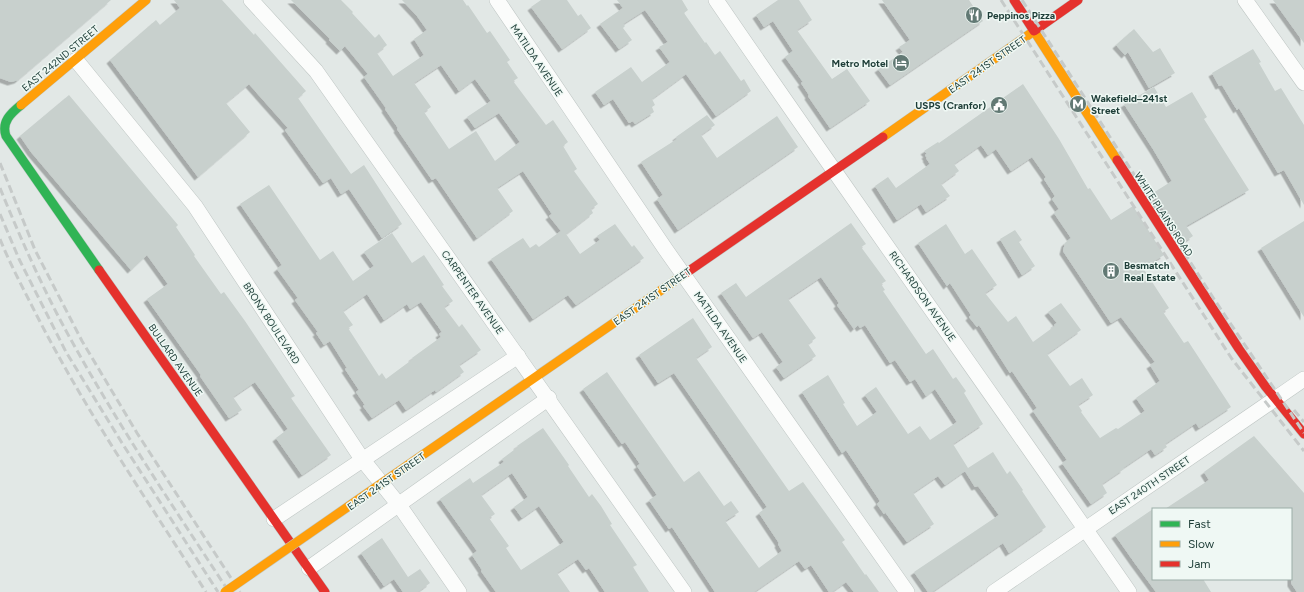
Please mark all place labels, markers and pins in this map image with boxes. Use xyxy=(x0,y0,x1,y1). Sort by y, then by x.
restaurant icon: Peppinos Pizza xyxy=(964,5,984,25)
place label: Peppinos Pizza xyxy=(987,9,1055,22)
hotel icon: Metro Motel xyxy=(891,53,911,73)
place label: Metro Motel xyxy=(832,57,888,70)
place label: Wakefield–241st Street xyxy=(1091,92,1167,117)
metro station icon: Wakefield–241st Street xyxy=(1068,94,1088,114)
public building icon: USPS (Cranfor) xyxy=(989,95,1009,115)
place label: USPS (Cranfor) xyxy=(915,99,986,112)
place label: Besmatch Real Estate xyxy=(1124,259,1176,284)
building icon: Besmatch Real Estate xyxy=(1101,261,1121,281)

